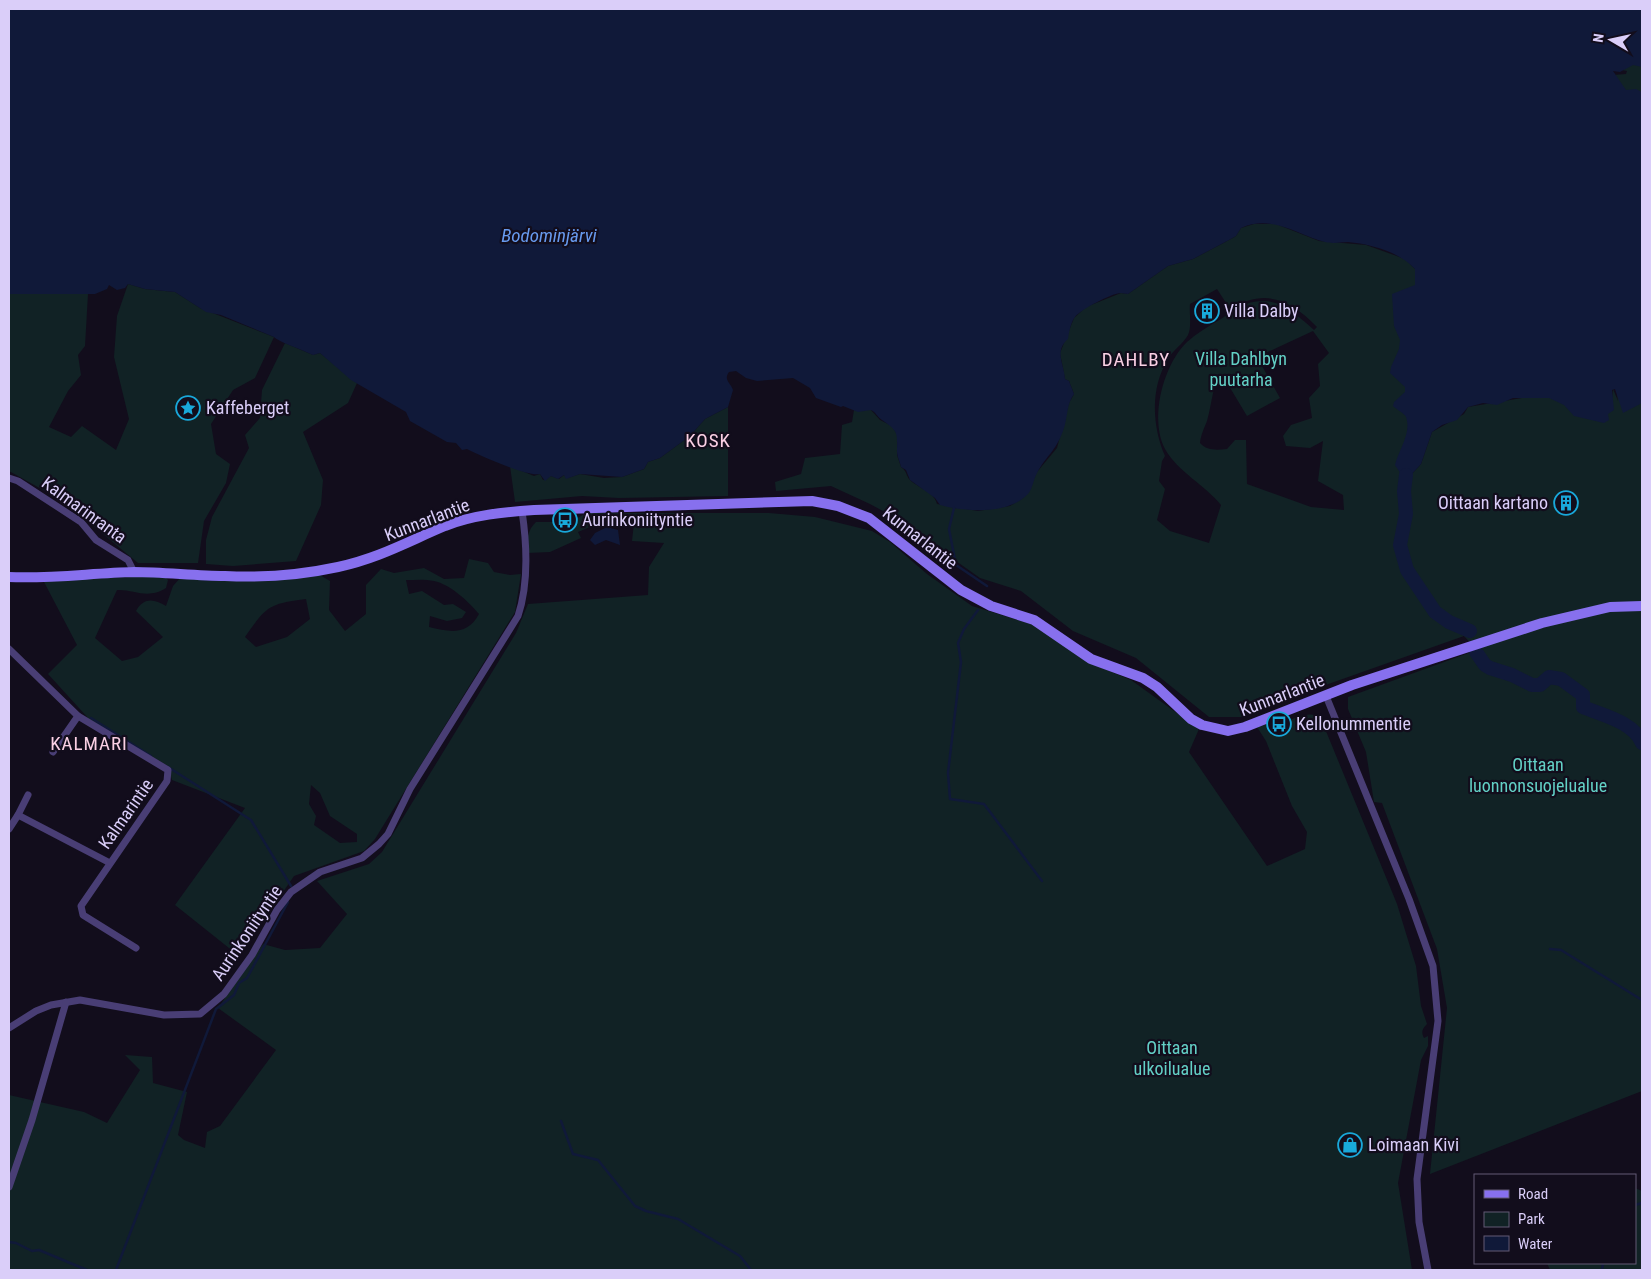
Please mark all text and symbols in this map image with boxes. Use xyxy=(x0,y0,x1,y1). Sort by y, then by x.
north arrow xyxy=(1586,15,1636,65)
text: N xyxy=(1590,32,1607,43)
water label: Bodominjärvi xyxy=(501,224,598,247)
building icon: Villa Dalby xyxy=(1194,298,1220,324)
place label: Villa Dalby xyxy=(1224,300,1299,321)
district label: DAHLBY xyxy=(1102,348,1170,371)
park label: Villa Dahlbyn puutarha xyxy=(1195,348,1287,390)
place icon: Kaffeberget xyxy=(175,395,201,421)
place label: Kaffeberget xyxy=(206,397,289,418)
district label: KOSK xyxy=(685,429,731,452)
street label: Kalmarinranta xyxy=(38,472,131,547)
building icon: Oittaan kartano xyxy=(1553,490,1579,516)
place label: Oittaan kartano xyxy=(1438,492,1548,513)
street label: Kunnarlantie xyxy=(381,494,472,545)
street label: Kunnarlantie xyxy=(879,502,962,573)
bus stop icon: Aurinkoniityntie xyxy=(552,507,578,533)
place label: Aurinkoniityntie xyxy=(582,509,693,530)
street label: Kunnarlantie xyxy=(1236,669,1327,720)
bus stop icon: Kellonummentie xyxy=(1266,711,1292,737)
place label: Kellonummentie xyxy=(1296,713,1411,734)
district label: KALMARI xyxy=(50,732,128,755)
park label: Oittaan luonnonsuojelualue xyxy=(1469,754,1607,796)
street label: Kalmarintie xyxy=(94,775,157,853)
street label: Aurinkoniityntie xyxy=(207,881,286,985)
park label: Oittaan ulkoilualue xyxy=(1134,1037,1210,1079)
shop icon: Loimaan Kivi xyxy=(1337,1132,1363,1158)
place label: Loimaan Kivi xyxy=(1368,1134,1459,1155)
legend xyxy=(1474,1174,1636,1264)
text: Road xyxy=(1518,1185,1548,1203)
text: Park xyxy=(1518,1210,1545,1228)
text: Water xyxy=(1518,1235,1553,1253)

